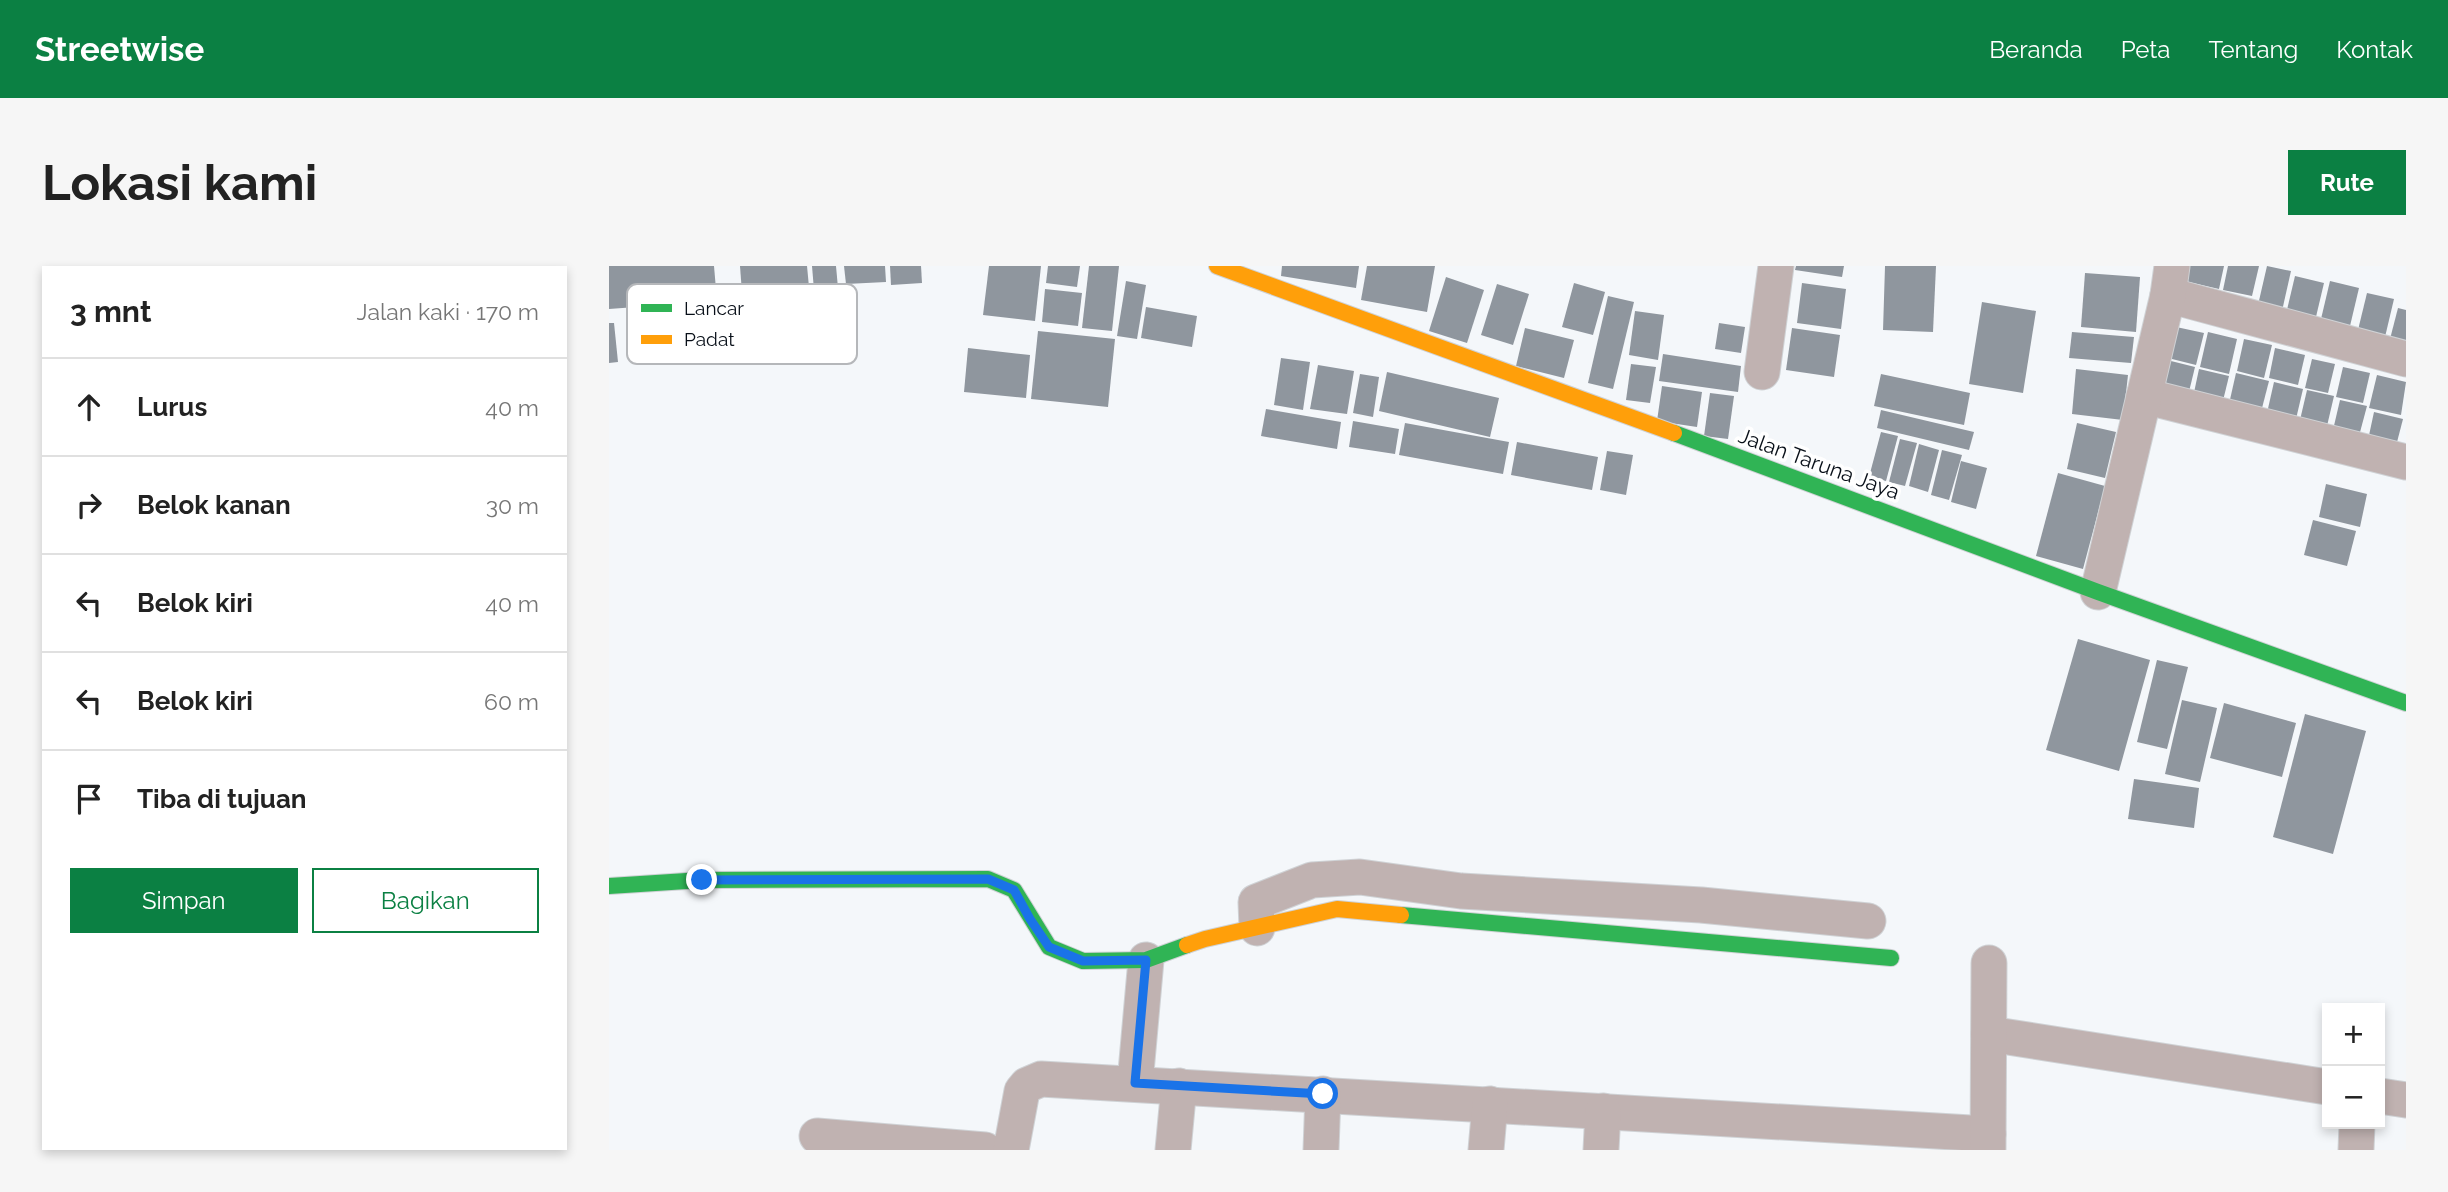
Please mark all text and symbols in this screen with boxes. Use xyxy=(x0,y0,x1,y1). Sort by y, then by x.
text: Streetwise xyxy=(35,30,204,69)
text: Beranda xyxy=(1989,35,2083,64)
text: Peta xyxy=(2121,35,2170,64)
text: Tentang xyxy=(2208,35,2298,64)
text: Kontak xyxy=(2336,35,2413,64)
button: Rute xyxy=(2288,150,2406,215)
text: Lokasi kami xyxy=(42,154,317,211)
legend xyxy=(627,284,857,364)
text: 3 mnt xyxy=(70,294,151,329)
text: Lancar xyxy=(684,297,744,319)
text: Jalan kaki · 170 m xyxy=(357,298,539,325)
text: Padat xyxy=(684,328,735,350)
icon: ahead xyxy=(70,388,108,426)
text: Lurus xyxy=(137,392,207,422)
text: 40 m xyxy=(485,394,539,421)
street label: Jalan Taruna Jaya xyxy=(1735,423,1903,504)
icon: right xyxy=(70,486,108,524)
text: Belok kanan xyxy=(137,490,291,520)
text: 30 m xyxy=(486,492,539,519)
icon: left xyxy=(70,584,108,622)
text: Belok kiri xyxy=(137,588,253,618)
text: 40 m xyxy=(485,590,539,617)
icon: left xyxy=(70,682,108,720)
text: Belok kiri xyxy=(137,686,253,716)
text: 60 m xyxy=(484,688,539,715)
icon: arrive xyxy=(70,780,108,818)
text: Tiba di tujuan xyxy=(137,784,307,814)
route end xyxy=(686,864,717,895)
button: Simpan xyxy=(70,868,298,933)
button: Bagikan xyxy=(312,868,539,933)
map controls xyxy=(2322,1003,2385,1129)
button: + xyxy=(2322,1003,2385,1066)
button: − xyxy=(2322,1066,2385,1129)
route start xyxy=(1307,1078,1338,1109)

